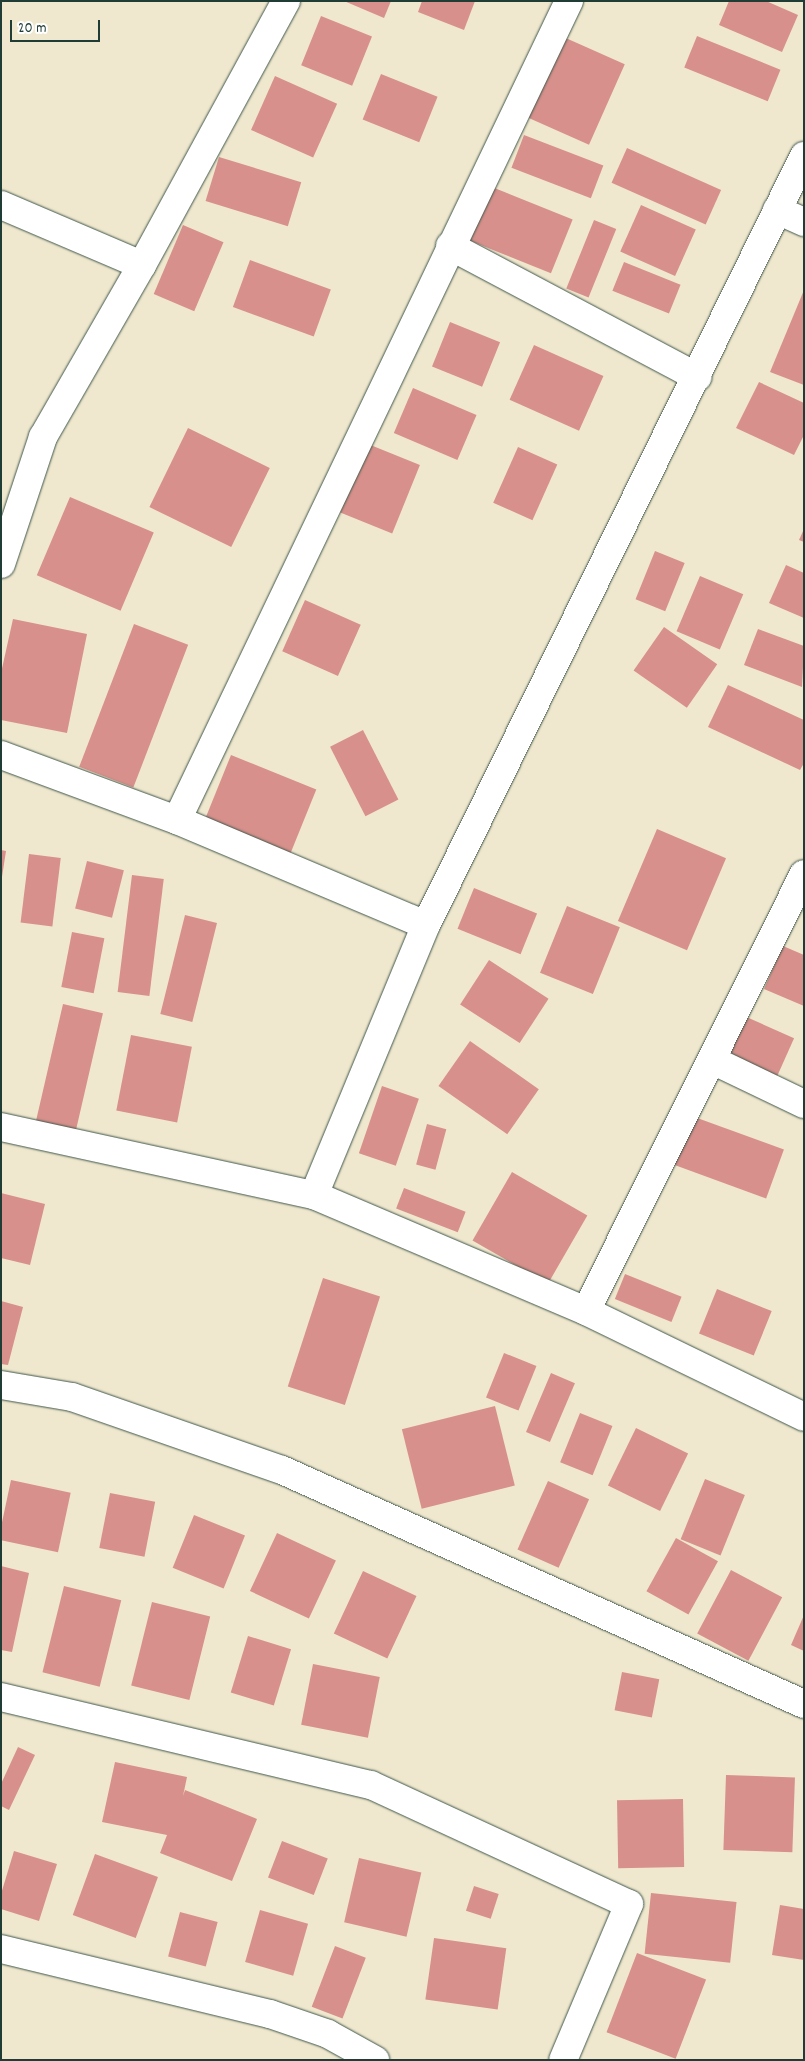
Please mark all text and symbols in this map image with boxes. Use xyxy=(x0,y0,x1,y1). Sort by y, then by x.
scale bar xyxy=(12,10,102,42)
text: 20 m xyxy=(18,18,46,40)

